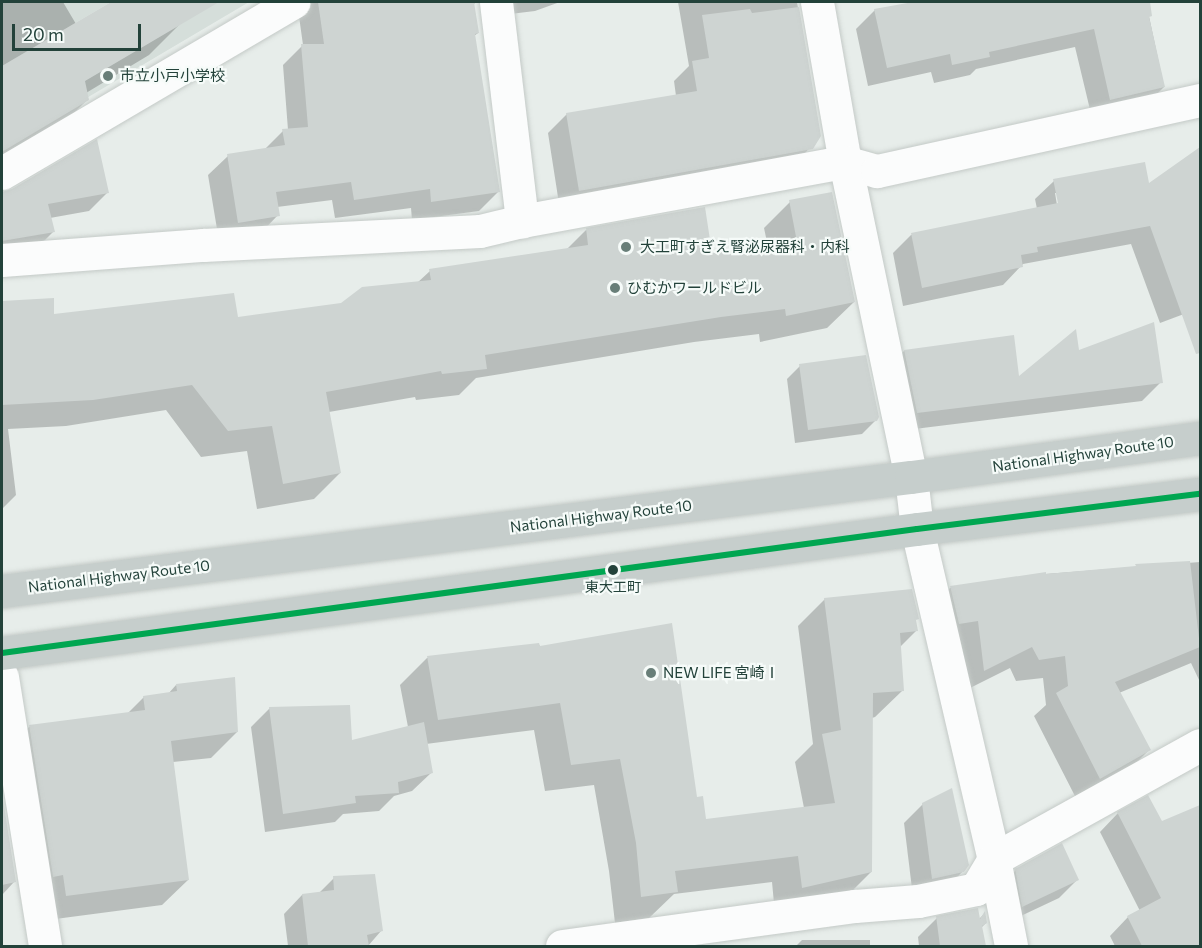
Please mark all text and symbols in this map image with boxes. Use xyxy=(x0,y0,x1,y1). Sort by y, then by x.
scale bar xyxy=(15,12,144,50)
text: 20 m xyxy=(23,23,64,45)
place label: 市立小戸小学校 xyxy=(120,67,225,85)
marker: 市立小戸小学校 xyxy=(101,69,115,83)
marker: 大工町すぎえ腎泌尿器科・内科 xyxy=(617,238,635,256)
place label: 大工町すぎえ腎泌尿器科・内科 xyxy=(640,238,850,256)
place label: ひむかワールドビル xyxy=(627,279,762,297)
marker: ひむかワールドビル xyxy=(608,281,622,295)
street label: National Highway Route 10 xyxy=(991,432,1175,476)
street label: National Highway Route 10 xyxy=(509,496,693,536)
street label: National Highway Route 10 xyxy=(27,556,211,596)
marker: 東大工町 xyxy=(607,564,619,576)
place label: 東大工町 xyxy=(585,579,641,595)
place label: NEW LIFE 宮崎Ⅰ xyxy=(663,664,780,682)
marker: NEW LIFE 宮崎Ⅰ xyxy=(644,666,658,680)

